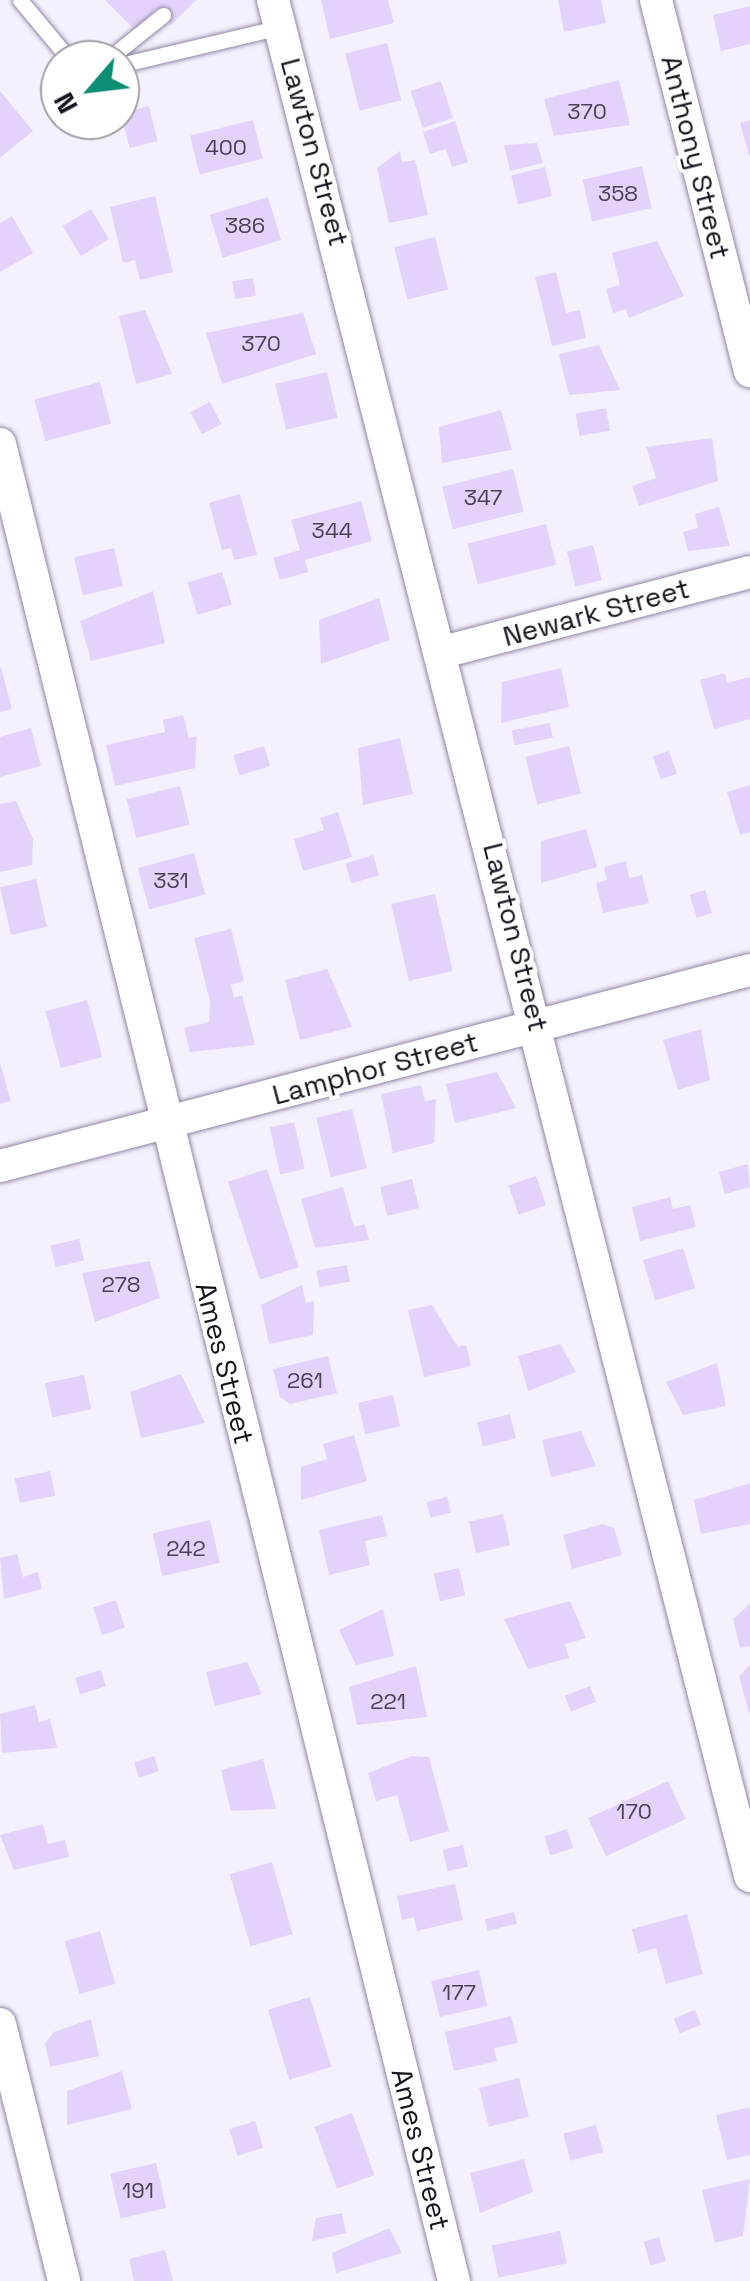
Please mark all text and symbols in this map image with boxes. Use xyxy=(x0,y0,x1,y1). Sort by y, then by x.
north arrow xyxy=(40,40,140,140)
street label: Anthony Street xyxy=(654,52,738,262)
street label: Lawton Street xyxy=(274,54,356,250)
text: N xyxy=(45,86,86,120)
house number: 370 xyxy=(567,99,607,125)
house number: 400 xyxy=(205,135,247,161)
house number: 358 xyxy=(598,181,638,207)
house number: 386 xyxy=(225,213,265,239)
house number: 370 xyxy=(241,331,281,357)
house number: 347 xyxy=(464,485,502,511)
house number: 344 xyxy=(312,518,352,544)
street label: Newark Street xyxy=(499,571,693,653)
street label: Lawton Street xyxy=(476,839,556,1035)
house number: 331 xyxy=(153,868,189,894)
street label: Lamphor Street xyxy=(269,1024,481,1112)
house number: 278 xyxy=(101,1272,141,1298)
street label: Ames Street xyxy=(189,1278,261,1448)
house number: 261 xyxy=(287,1368,323,1394)
house number: 242 xyxy=(166,1536,206,1562)
house number: 221 xyxy=(370,1689,406,1715)
house number: 170 xyxy=(616,1799,652,1825)
house number: 177 xyxy=(442,1980,476,2006)
street label: Ames Street xyxy=(385,2064,457,2234)
house number: 191 xyxy=(122,2178,154,2204)

